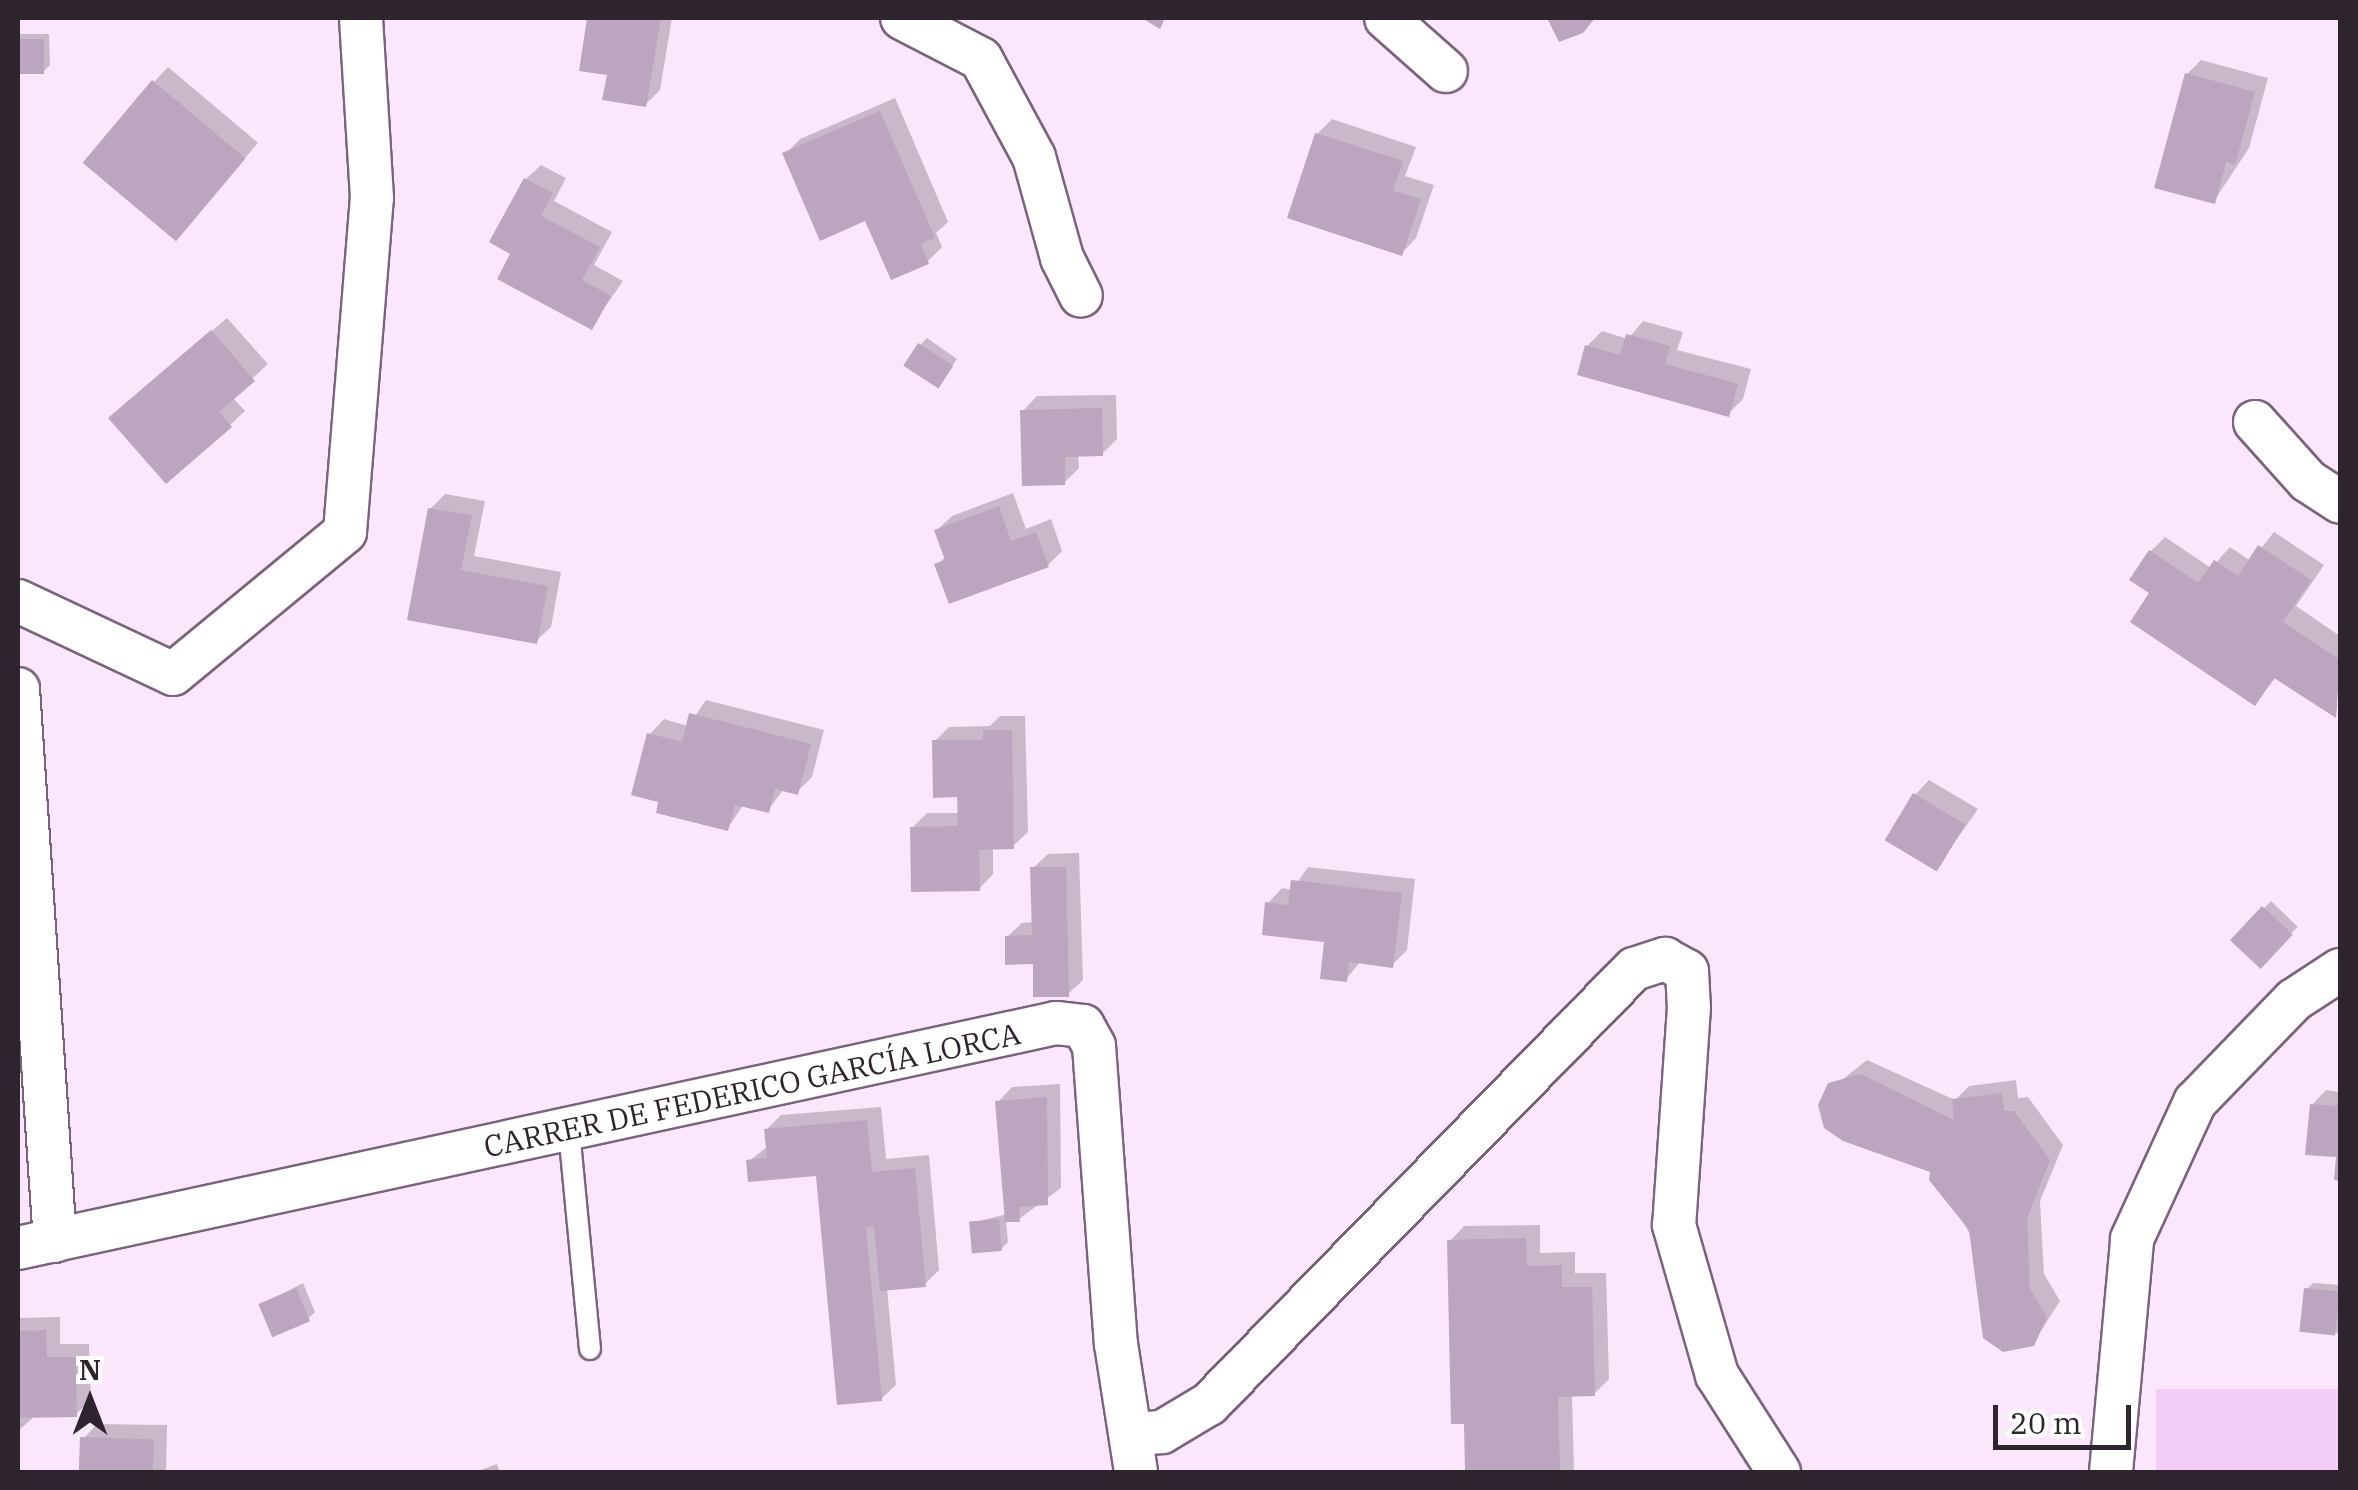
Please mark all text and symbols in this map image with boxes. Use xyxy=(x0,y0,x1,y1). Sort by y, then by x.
street label: CARRER DE FEDERICO GARCÍA LORCA xyxy=(480,1015,1024,1165)
north arrow xyxy=(40,1350,140,1450)
text: N xyxy=(79,1351,101,1388)
scale bar xyxy=(1998,1385,2136,1447)
text: 20 m xyxy=(2010,1403,2082,1442)

